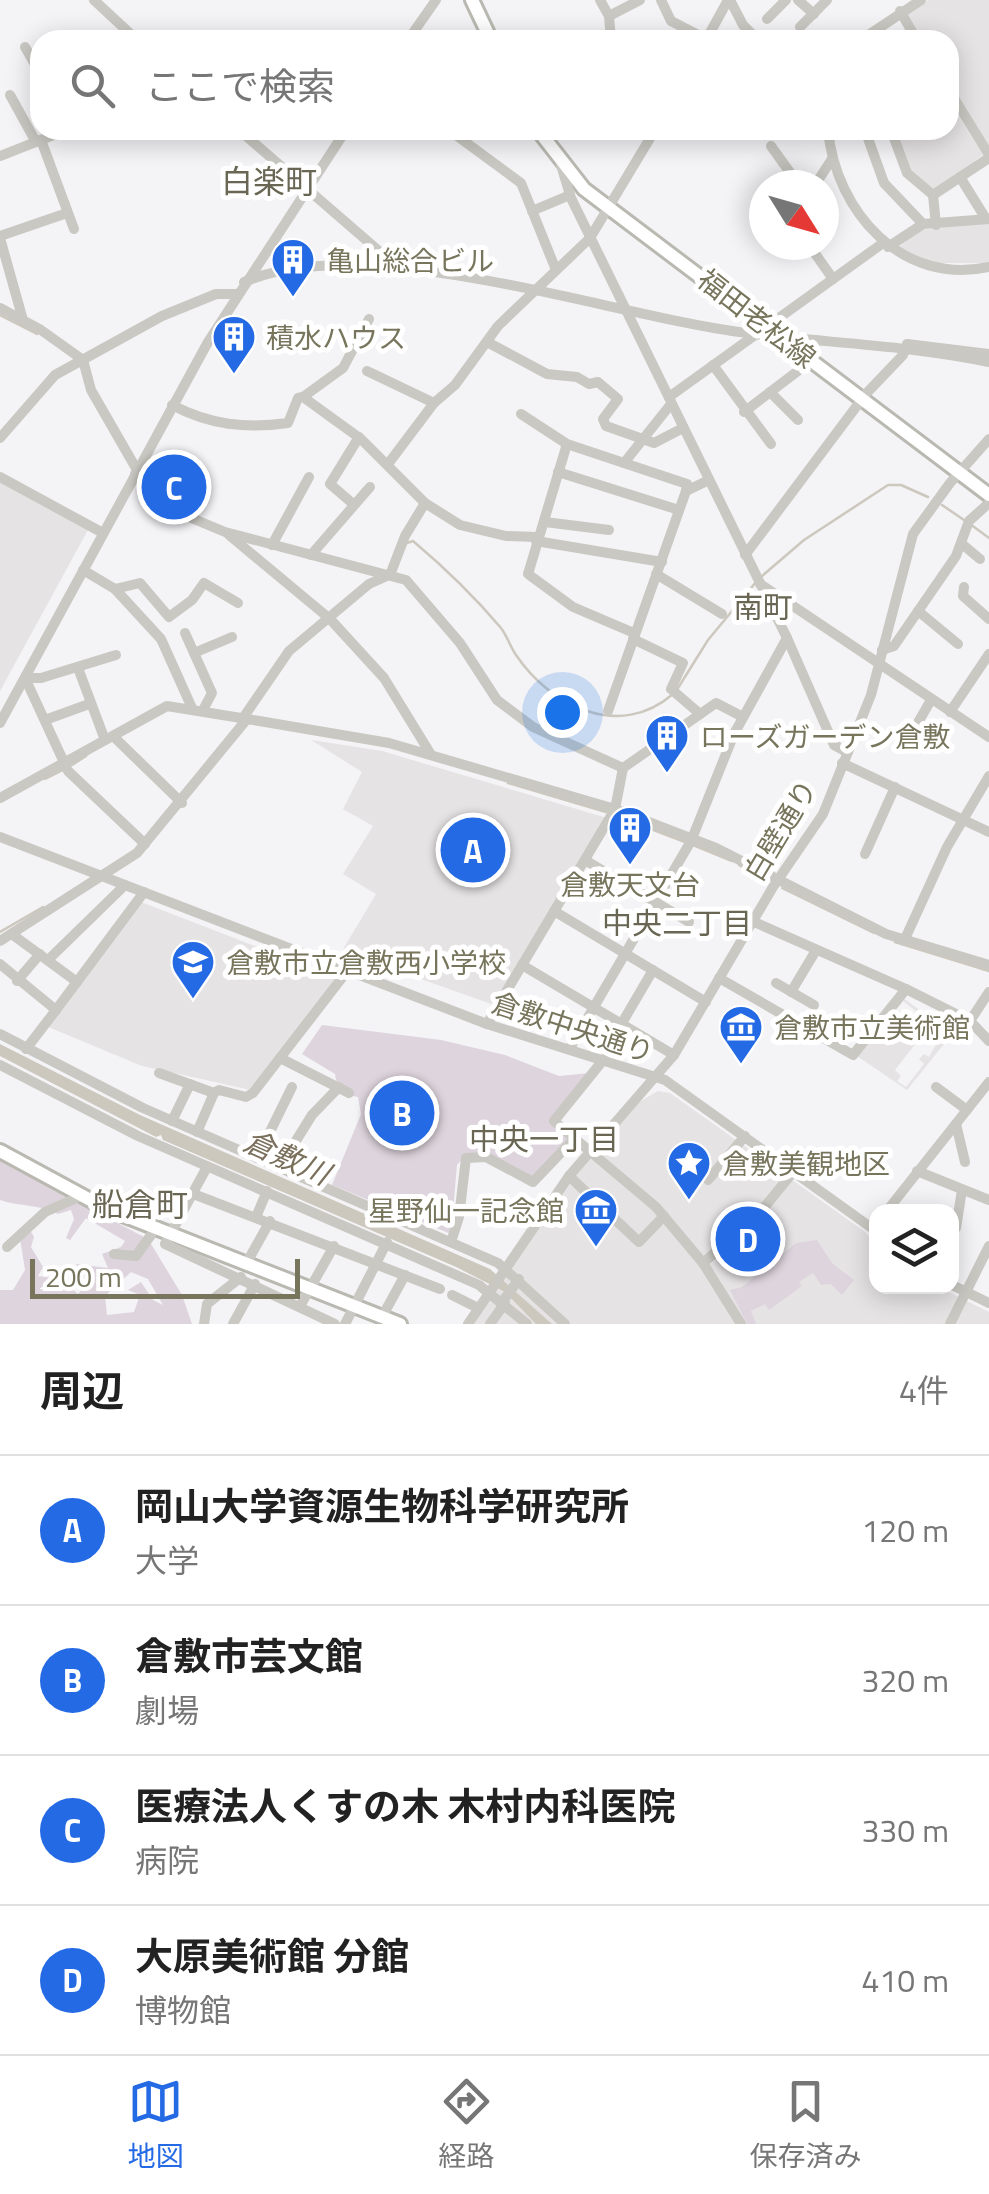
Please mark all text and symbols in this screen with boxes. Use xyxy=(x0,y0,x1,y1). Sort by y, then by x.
search box xyxy=(30,30,959,140)
text: ここで検索 xyxy=(145,57,335,115)
icon: search xyxy=(65,58,120,113)
district label: 白楽町 xyxy=(221,157,317,205)
north arrow xyxy=(749,170,839,260)
building icon: 亀山総合ビル xyxy=(270,237,316,298)
place label: 亀山総合ビル xyxy=(326,239,494,282)
street label: 福田老松線 xyxy=(689,258,825,378)
building icon: 積水ハウス xyxy=(211,314,257,375)
place label: 積水ハウス xyxy=(266,316,406,359)
pin: C xyxy=(142,450,206,524)
district label: 南町 xyxy=(733,584,793,630)
your location xyxy=(537,687,588,738)
building icon: ローズガーデン倉敷 xyxy=(644,713,690,774)
place label: ローズガーデン倉敷 xyxy=(700,715,951,758)
street label: 白壁通り xyxy=(733,771,827,889)
building icon: 倉敷天文台 xyxy=(607,805,653,866)
pin: A xyxy=(440,812,506,888)
place label: 倉敷天文台 xyxy=(560,863,700,906)
district label: 中央二丁目 xyxy=(602,900,752,946)
school or university icon: 倉敷市立倉敷西小学校 xyxy=(170,939,216,1000)
place label: 倉敷市立倉敷西小学校 xyxy=(226,941,506,984)
street label: 倉敷中央通り xyxy=(486,981,660,1073)
museum icon: 倉敷市立美術館 xyxy=(718,1004,764,1065)
place label: 倉敷市立美術館 xyxy=(774,1006,970,1049)
pin: B xyxy=(370,1076,434,1150)
district label: 中央一丁目 xyxy=(469,1116,619,1162)
water label: 倉敷川 xyxy=(237,1118,340,1198)
place icon: 倉敷美観地区 xyxy=(666,1140,712,1201)
place label: 倉敷美観地区 xyxy=(722,1142,890,1185)
district label: 船倉町 xyxy=(92,1180,188,1228)
museum icon: 星野仙一記念館 xyxy=(573,1187,619,1248)
place label: 星野仙一記念館 xyxy=(368,1189,564,1232)
pin: D xyxy=(716,1202,780,1276)
map controls xyxy=(869,1204,959,1294)
button: layers xyxy=(869,1204,959,1294)
scale bar xyxy=(30,1254,300,1298)
text: 200 m xyxy=(45,1255,122,1298)
text: 周辺 xyxy=(40,1358,124,1422)
text: 4件 xyxy=(899,1366,949,1414)
text: 岡山大学資源生物科学研究所 xyxy=(135,1477,629,1535)
text: A xyxy=(63,1506,82,1554)
text: 120 m xyxy=(861,1506,949,1554)
text: 大学 xyxy=(135,1536,199,1584)
text: 倉敷市芸文館 xyxy=(135,1627,363,1685)
text: B xyxy=(63,1656,82,1704)
text: 320 m xyxy=(861,1656,949,1704)
text: 劇場 xyxy=(135,1686,199,1734)
text: 医療法人くすの木 木村内科医院 xyxy=(135,1777,675,1835)
text: C xyxy=(64,1806,81,1854)
text: 330 m xyxy=(861,1806,949,1854)
text: 病院 xyxy=(135,1836,199,1884)
text: 大原美術館 分館 xyxy=(135,1927,409,1985)
text: D xyxy=(62,1956,83,2004)
text: 410 m xyxy=(861,1956,949,2004)
text: 博物館 xyxy=(135,1986,231,2034)
tab: 地図 xyxy=(127,2074,184,2177)
tab: 経路 xyxy=(438,2074,495,2177)
tab: 保存済み xyxy=(749,2074,862,2177)

